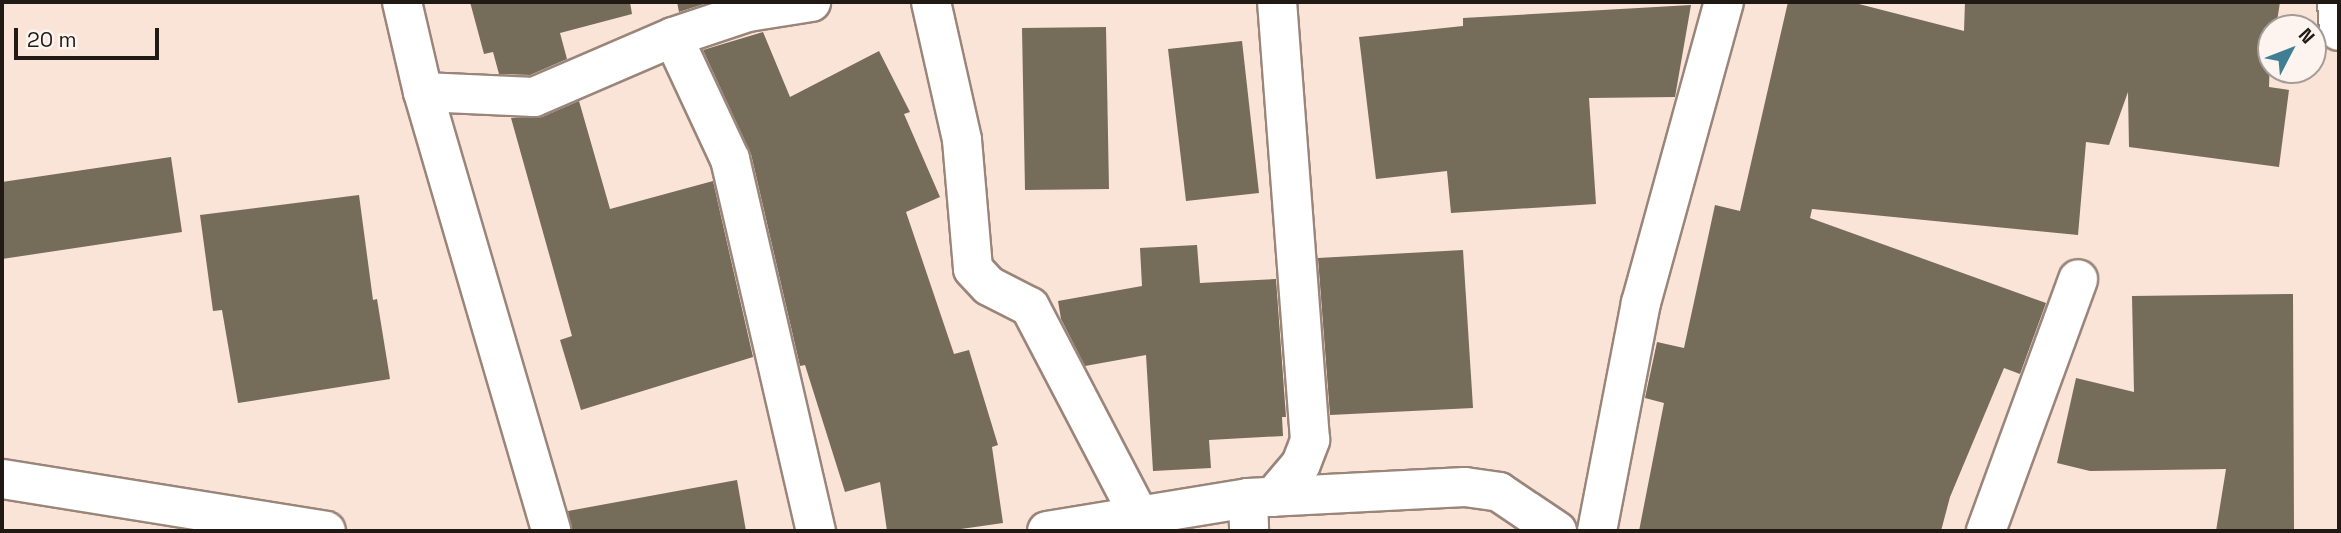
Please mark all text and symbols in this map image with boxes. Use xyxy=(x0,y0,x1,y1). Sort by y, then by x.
scale bar xyxy=(18,14,163,58)
north arrow xyxy=(2257,14,2327,84)
text: N xyxy=(2293,23,2320,49)
text: 20 m xyxy=(27,26,77,53)

